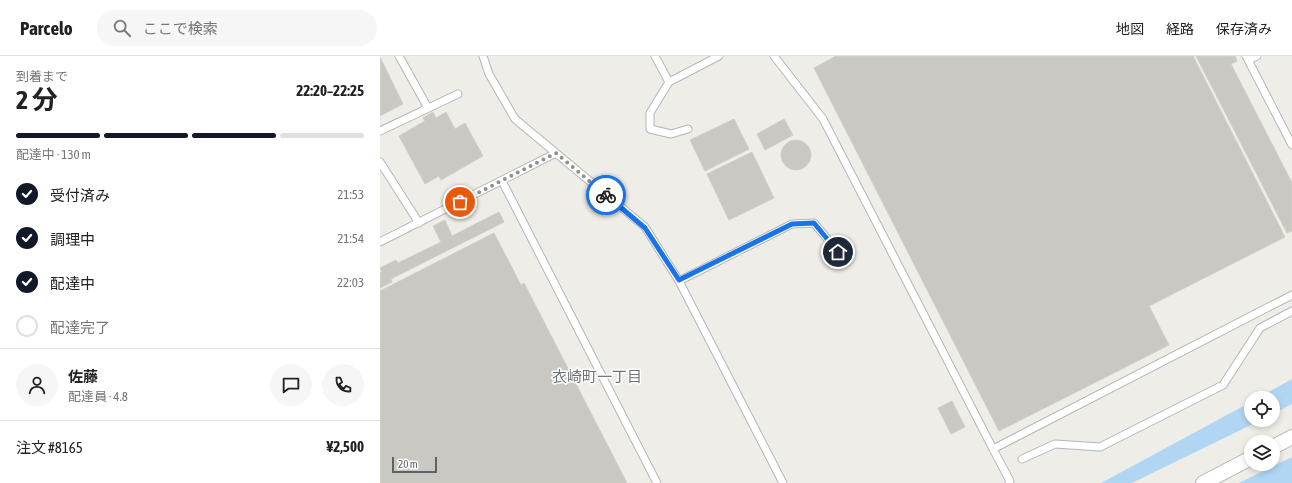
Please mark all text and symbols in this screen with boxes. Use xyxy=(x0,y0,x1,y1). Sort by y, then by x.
search box xyxy=(97,10,377,46)
text: Parcelo xyxy=(20,17,73,39)
icon: search xyxy=(111,17,133,39)
text: ここで検索 xyxy=(143,20,218,37)
text: 地図 xyxy=(1116,21,1144,37)
text: 経路 xyxy=(1166,21,1194,37)
text: 保存済み xyxy=(1216,21,1272,37)
text: 到着まで xyxy=(16,69,68,84)
text: 22:20–22:25 xyxy=(296,82,364,99)
text: 2 分 xyxy=(16,85,58,115)
text: 配達中 · 130 m xyxy=(16,147,91,162)
courier xyxy=(586,175,626,215)
icon: check xyxy=(16,183,38,205)
icon: bike xyxy=(595,184,617,206)
pin xyxy=(443,185,477,219)
text: 受付済み xyxy=(50,187,110,204)
text: 21:53 xyxy=(337,187,364,202)
icon: bag xyxy=(449,191,471,213)
icon: check xyxy=(16,227,38,249)
text: 調理中 xyxy=(50,231,95,248)
text: 21:54 xyxy=(337,231,364,246)
pin xyxy=(821,235,855,269)
icon: home xyxy=(827,241,849,263)
icon: check xyxy=(16,271,38,293)
text: 配達中 xyxy=(50,275,95,292)
text: 22:03 xyxy=(337,275,364,290)
text: 配達完了 xyxy=(50,319,110,336)
button: person xyxy=(16,364,58,406)
button: chat xyxy=(270,364,312,406)
button: phone xyxy=(322,364,364,406)
text: 佐藤 xyxy=(68,368,98,385)
district label: 衣崎町一丁目 xyxy=(552,368,642,385)
text: 配達員 · 4.8 xyxy=(68,389,128,404)
map controls xyxy=(1244,391,1280,471)
button: locate xyxy=(1244,391,1280,427)
button: layers xyxy=(1244,435,1280,471)
text: ¥2,500 xyxy=(326,438,364,455)
text: 注文 #8165 xyxy=(16,439,83,456)
scale bar xyxy=(392,455,437,474)
text: 20 m xyxy=(398,458,418,470)

